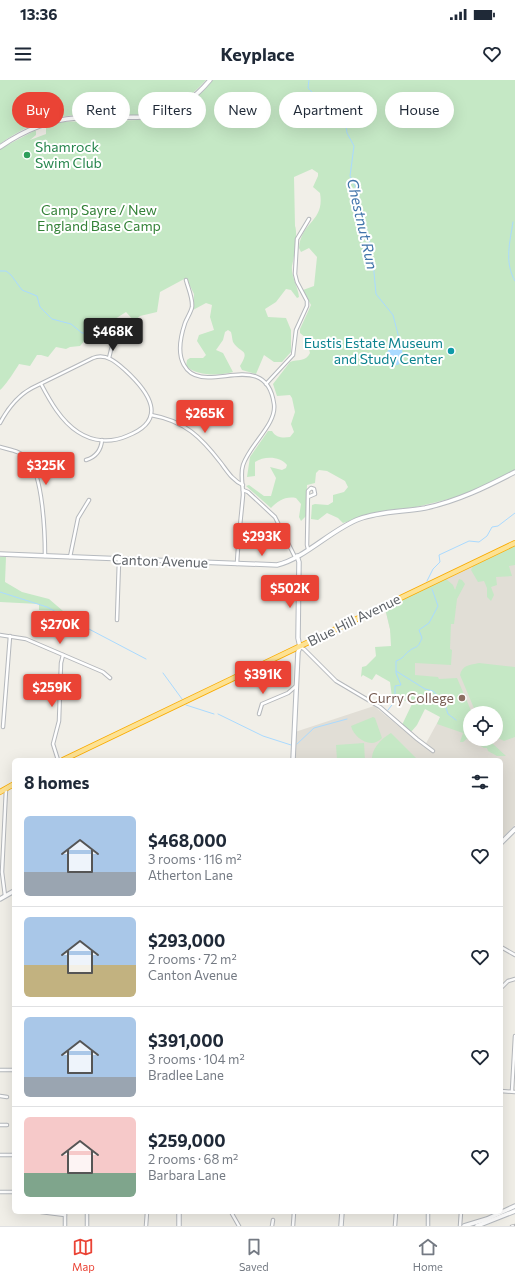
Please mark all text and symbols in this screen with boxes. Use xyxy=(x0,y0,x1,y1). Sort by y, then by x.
text: 13:36 xyxy=(20,5,58,23)
icon: menu xyxy=(12,43,34,65)
text: Keyplace xyxy=(220,43,295,65)
icon: heart xyxy=(481,43,503,65)
chip: Buy xyxy=(12,92,64,128)
chip: Rent xyxy=(72,92,130,128)
chip: Filters xyxy=(138,92,206,128)
chip: New xyxy=(214,92,271,128)
chip: Apartment xyxy=(279,92,377,128)
chip: House xyxy=(385,92,454,128)
place label: Shamrock Swim Club xyxy=(35,138,102,171)
marker: Shamrock Swim Club xyxy=(22,150,32,160)
water label: Chestnut Run xyxy=(344,177,382,271)
park label: Camp Sayre / New England Base Camp xyxy=(37,201,161,234)
pin: $468K xyxy=(85,318,141,352)
text: $468K xyxy=(93,323,133,339)
place label: Eustis Estate Museum and Study Center xyxy=(304,334,443,367)
marker: Eustis Estate Museum and Study Center xyxy=(446,346,456,356)
pin: $265K xyxy=(177,400,233,434)
text: $265K xyxy=(185,405,225,421)
pin: $325K xyxy=(18,452,74,486)
text: $325K xyxy=(26,457,66,473)
pin: $293K xyxy=(234,523,290,557)
text: $293K xyxy=(242,528,282,544)
street label: Canton Avenue xyxy=(112,550,208,571)
pin: $502K xyxy=(262,575,318,609)
text: $502K xyxy=(270,580,310,596)
street label: Blue Hill Avenue xyxy=(305,590,403,649)
pin: $270K xyxy=(32,611,88,645)
text: $270K xyxy=(40,616,80,632)
pin: $391K xyxy=(235,661,291,695)
text: $391K xyxy=(244,666,282,682)
pin: $259K xyxy=(24,674,80,708)
text: $259K xyxy=(32,679,72,695)
place label: Curry College xyxy=(368,689,454,706)
marker: Curry College xyxy=(457,693,467,703)
map controls xyxy=(463,706,503,746)
button: locate xyxy=(463,706,503,746)
icon: filters xyxy=(469,771,491,793)
text: 8 homes xyxy=(24,772,89,793)
text: $468,000 xyxy=(148,830,227,851)
icon: home xyxy=(56,832,104,880)
icon: heart xyxy=(469,845,491,867)
text: 3 rooms · 116 m² xyxy=(148,851,242,867)
text: Atherton Lane xyxy=(148,867,233,883)
text: $293,000 xyxy=(148,930,225,951)
icon: home xyxy=(56,933,104,981)
icon: heart xyxy=(469,946,491,968)
text: 2 rooms · 72 m² xyxy=(148,951,237,967)
text: Canton Avenue xyxy=(148,967,237,983)
text: $391,000 xyxy=(148,1030,224,1051)
icon: home xyxy=(56,1033,104,1081)
icon: heart xyxy=(469,1046,491,1068)
text: 3 rooms · 104 m² xyxy=(148,1051,245,1067)
text: Bradlee Lane xyxy=(148,1067,224,1083)
text: $259,000 xyxy=(148,1130,226,1151)
icon: home xyxy=(56,1133,104,1181)
icon: heart xyxy=(469,1146,491,1168)
text: 2 rooms · 68 m² xyxy=(148,1151,238,1167)
text: Barbara Lane xyxy=(148,1167,226,1183)
tab: Map xyxy=(72,1236,95,1273)
tab: Saved xyxy=(239,1236,269,1273)
tab: Home xyxy=(413,1236,443,1273)

